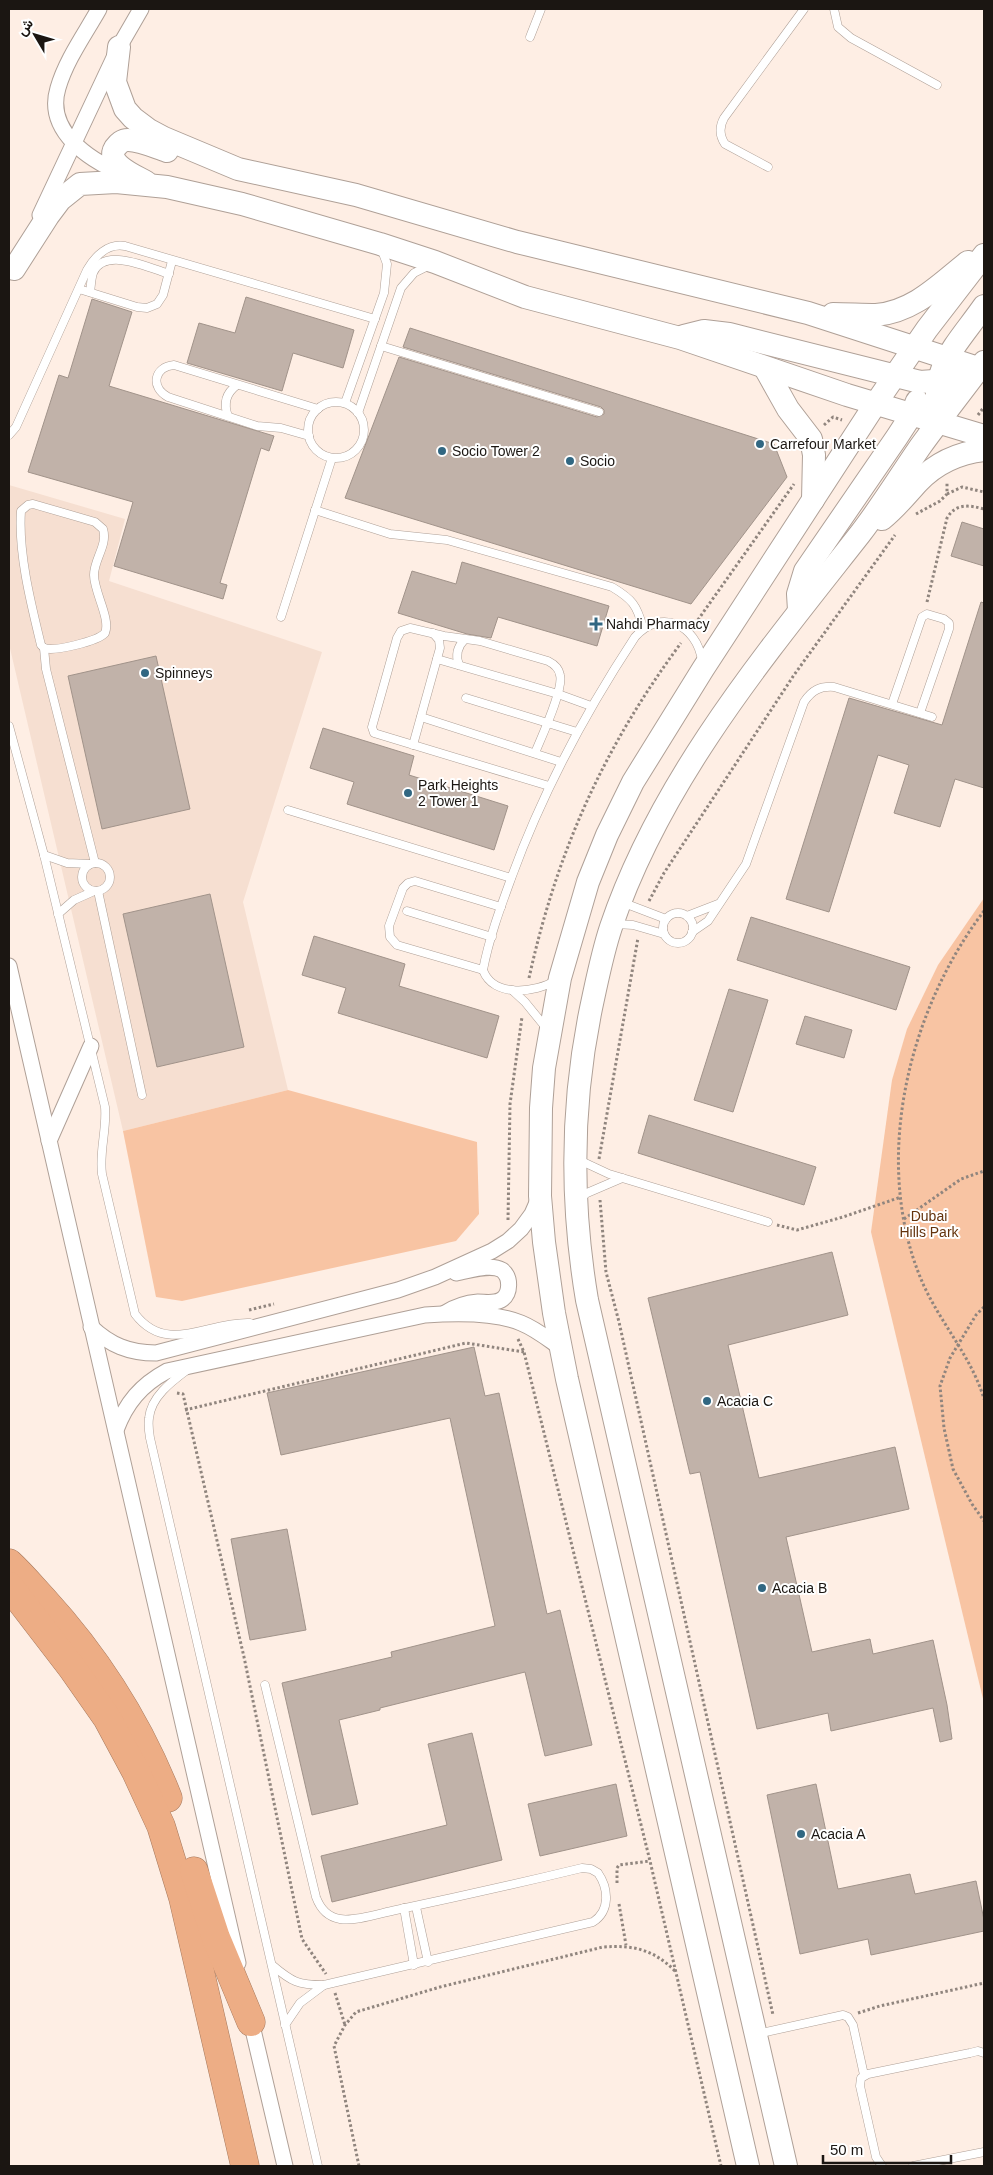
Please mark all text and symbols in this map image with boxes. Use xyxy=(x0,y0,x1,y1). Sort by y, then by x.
north arrow xyxy=(10,10,60,60)
text: ش xyxy=(13,15,37,39)
place label: Carrefour Market xyxy=(770,436,876,452)
marker: Carrefour Market xyxy=(754,438,766,450)
place label: Socio Tower 2 xyxy=(452,443,540,459)
marker: Socio Tower 2 xyxy=(436,445,448,457)
place label: Socio xyxy=(580,453,615,469)
marker: Socio xyxy=(564,455,576,467)
place label: Nahdi Pharmacy xyxy=(606,616,710,632)
marker: Nahdi Pharmacy xyxy=(590,618,602,630)
place label: Spinneys xyxy=(155,665,213,681)
marker: Spinneys xyxy=(139,667,151,679)
place label: Park Heights 2 Tower 1 xyxy=(418,777,498,809)
marker: Park Heights 2 Tower 1 xyxy=(402,787,414,799)
park label: Dubai Hills Park xyxy=(899,1208,960,1240)
place label: Acacia C xyxy=(717,1393,773,1409)
marker: Acacia C xyxy=(701,1395,713,1407)
place label: Acacia B xyxy=(772,1580,827,1596)
marker: Acacia B xyxy=(756,1582,768,1594)
place label: Acacia A xyxy=(811,1826,866,1842)
marker: Acacia A xyxy=(795,1828,807,1840)
scale bar xyxy=(823,2132,950,2164)
text: 50 m xyxy=(830,2141,863,2158)

